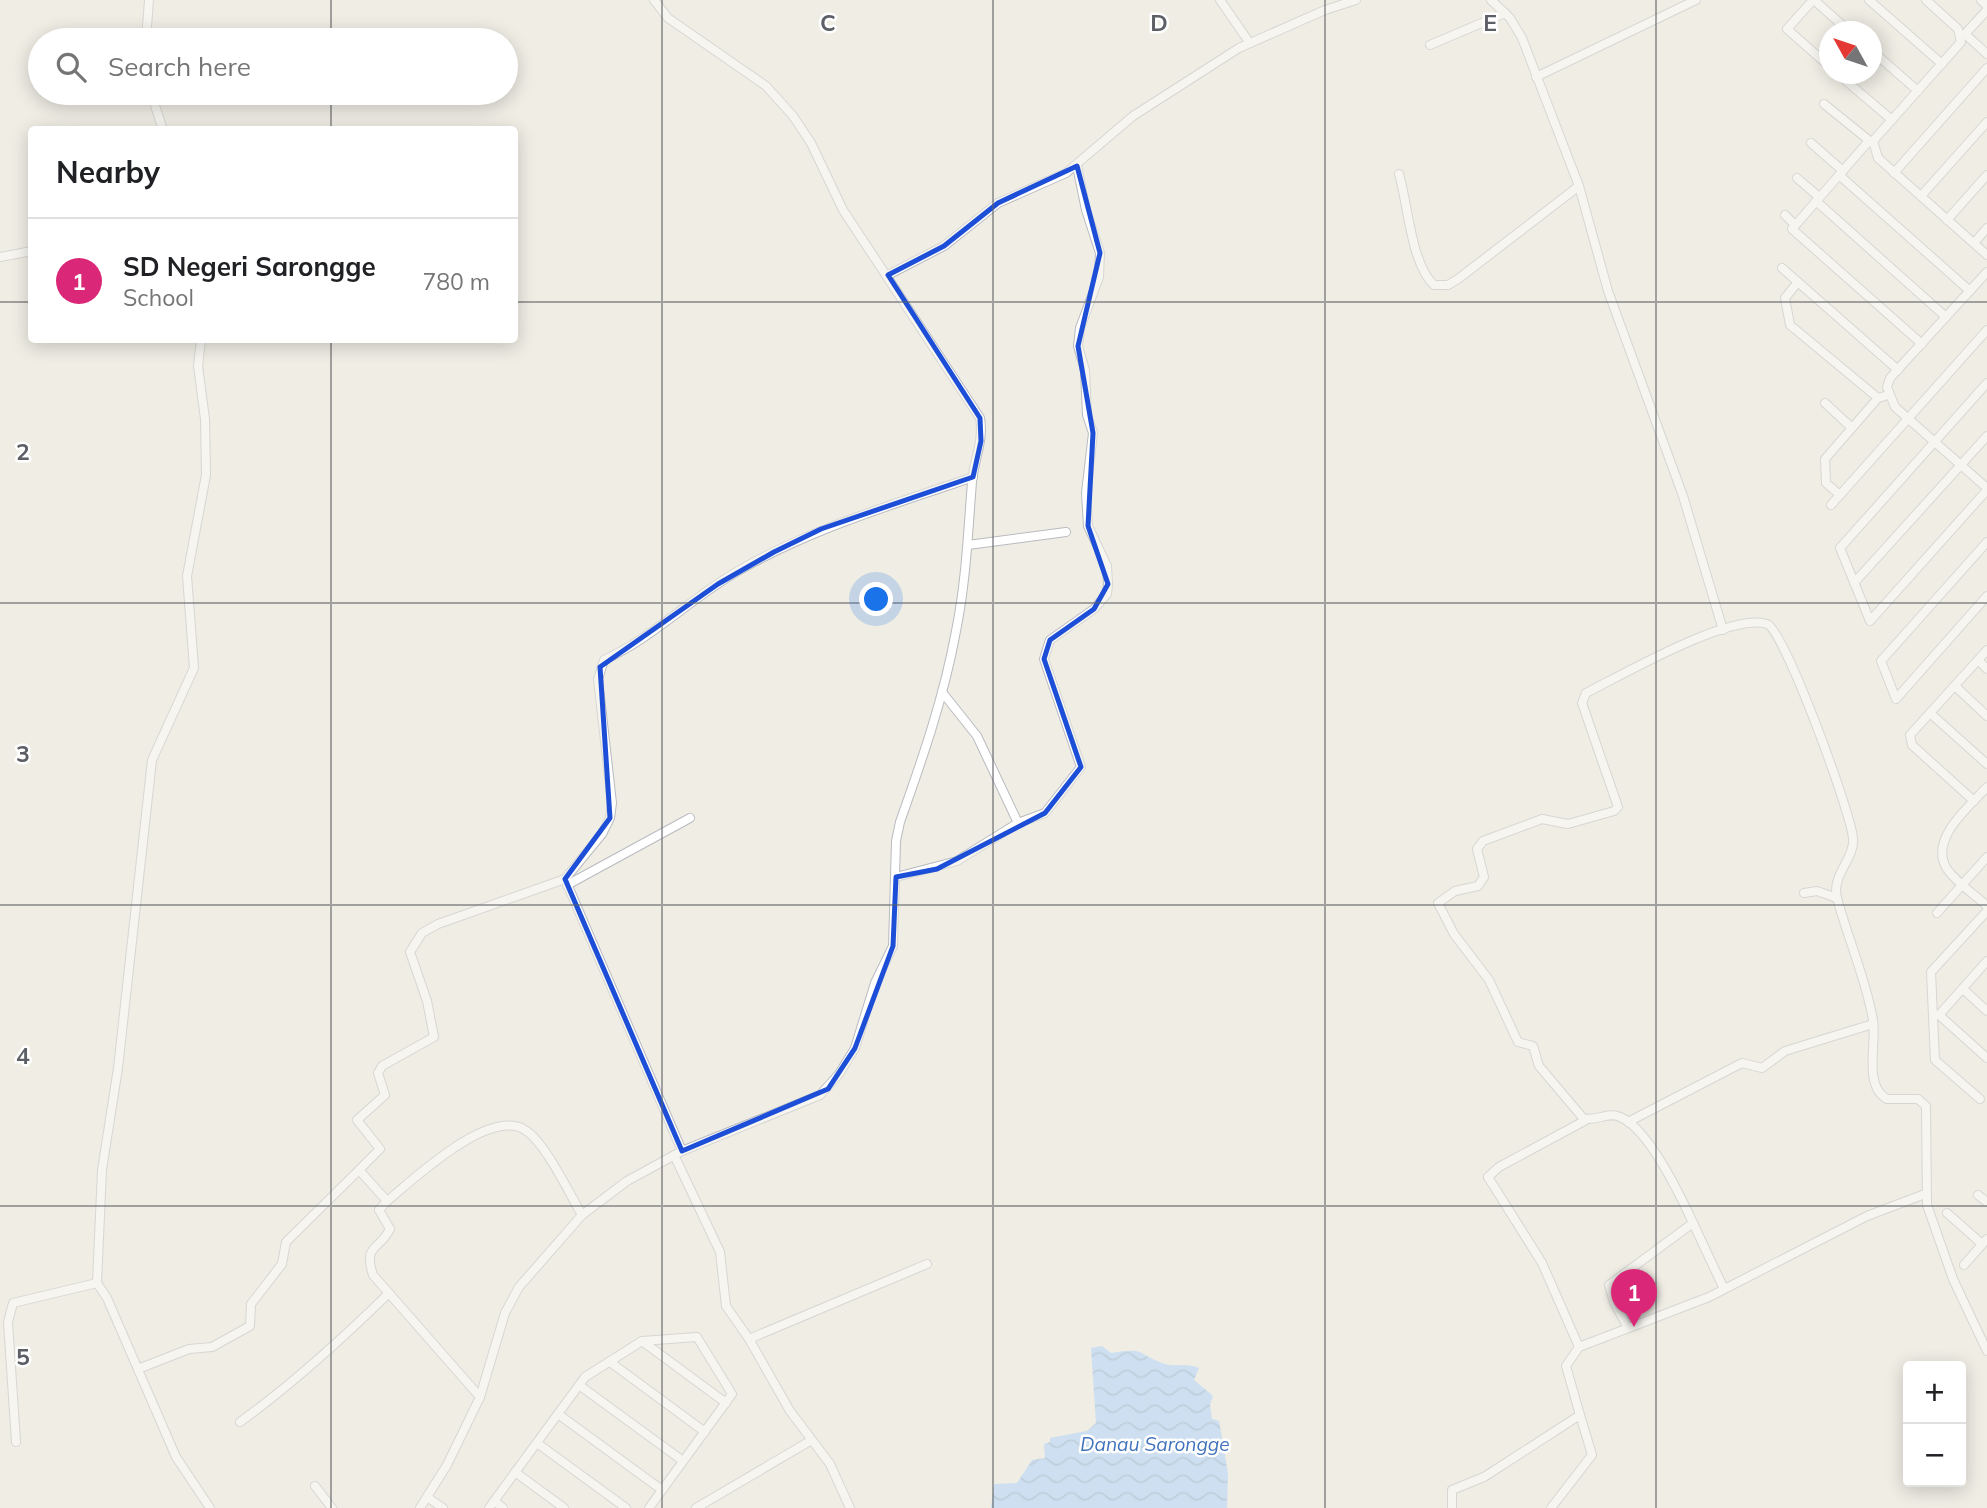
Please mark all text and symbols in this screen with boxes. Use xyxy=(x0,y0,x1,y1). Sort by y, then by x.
text: C xyxy=(820,8,836,37)
text: D xyxy=(1150,8,1168,37)
text: E xyxy=(1483,8,1497,37)
north arrow xyxy=(1819,21,1882,84)
search box xyxy=(28,28,518,105)
icon: search xyxy=(52,48,90,86)
text: Search here xyxy=(108,50,251,83)
text: Nearby xyxy=(56,153,160,191)
text: SD Negeri Sarongge xyxy=(123,250,376,283)
text: 1 xyxy=(72,267,86,296)
text: 780 m xyxy=(422,267,490,296)
text: School xyxy=(123,283,194,312)
text: 2 xyxy=(16,437,30,466)
your location xyxy=(859,582,893,616)
text: 3 xyxy=(16,739,30,768)
text: 4 xyxy=(16,1041,30,1070)
pin: 1 xyxy=(1611,1269,1657,1327)
text: 5 xyxy=(16,1342,30,1371)
map controls xyxy=(1903,1361,1966,1487)
button: + xyxy=(1903,1361,1966,1424)
button: − xyxy=(1903,1424,1966,1487)
water label: Danau Sarongge xyxy=(1080,1432,1230,1456)

